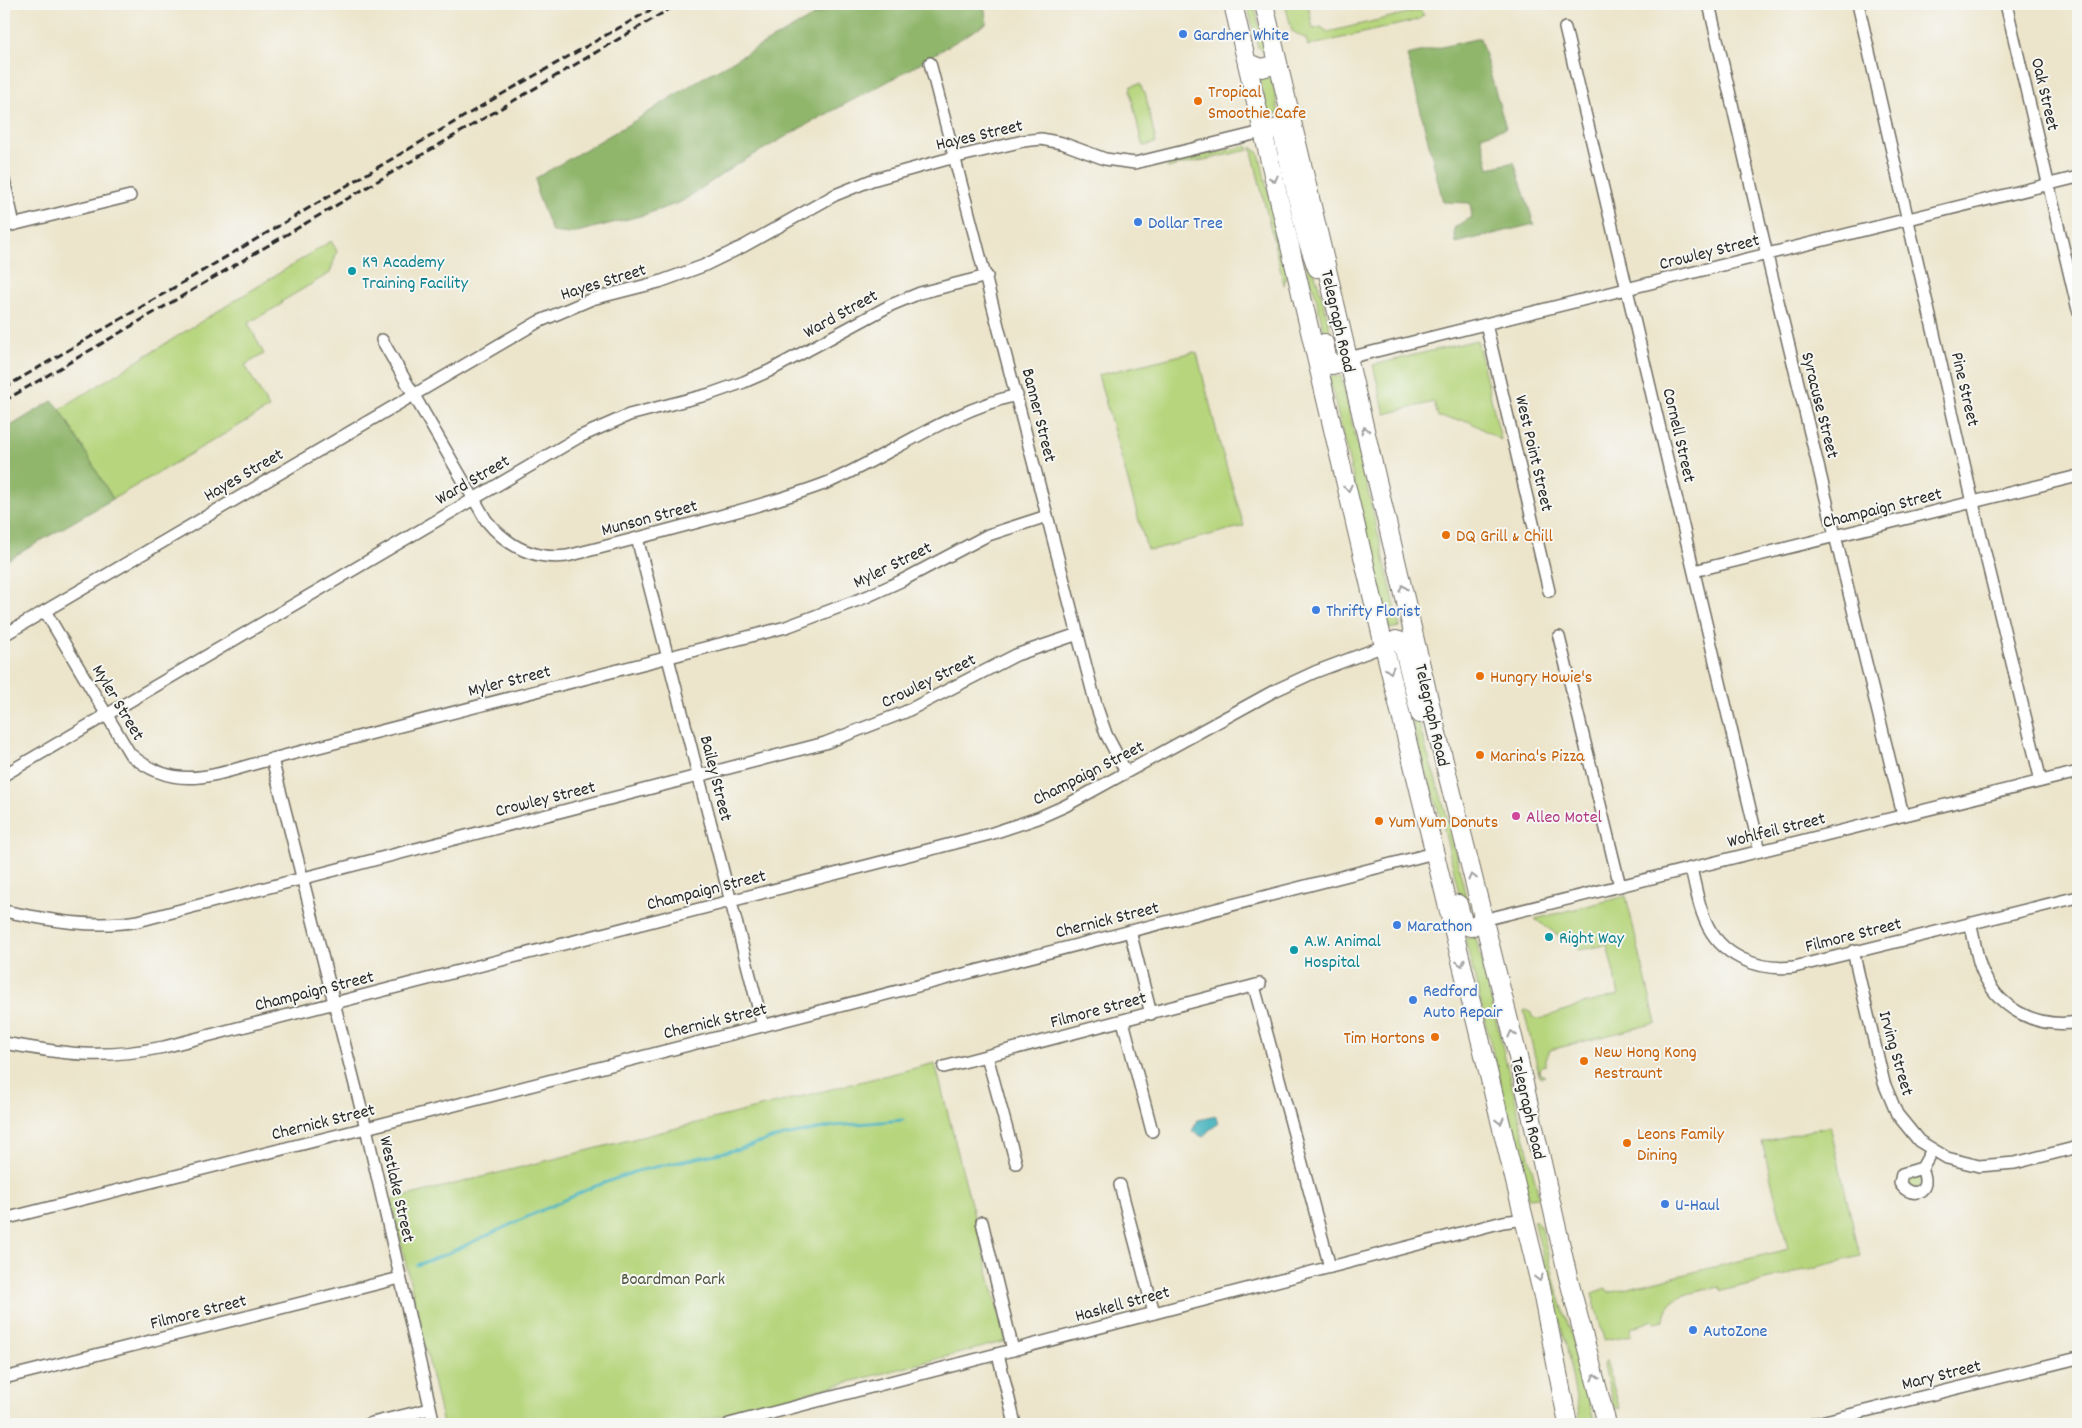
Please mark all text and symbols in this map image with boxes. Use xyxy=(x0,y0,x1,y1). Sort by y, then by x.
place label: Gardner White xyxy=(1193,24,1289,49)
marker: Gardner White xyxy=(1177,28,1189,40)
street label: Oak Street xyxy=(2023,56,2064,134)
place label: Tropical Smoothie Cafe xyxy=(1208,81,1306,127)
marker: Tropical Smoothie Cafe xyxy=(1192,95,1204,107)
street label: Hayes Street xyxy=(934,114,1026,159)
one-way arrow xyxy=(1268,175,1279,184)
place label: Dollar Tree xyxy=(1148,212,1223,237)
marker: Dollar Tree xyxy=(1132,216,1144,228)
street label: Crowley Street xyxy=(1657,229,1763,278)
place label: K9 Academy Training Facility xyxy=(362,251,469,297)
street label: Hayes Street xyxy=(558,258,650,308)
marker: K9 Academy Training Facility xyxy=(346,265,358,277)
street label: Telegraph Road xyxy=(1313,268,1361,375)
street label: Ward Street xyxy=(799,284,883,346)
street label: Syracuse Street xyxy=(1793,350,1844,462)
street label: Pine Street xyxy=(1943,350,1984,430)
street label: Banner Street xyxy=(1014,366,1061,466)
street label: Cornell Street xyxy=(1655,386,1701,486)
street label: West Point Street xyxy=(1507,393,1558,515)
one-way arrow xyxy=(1360,425,1371,434)
street label: Hayes Street xyxy=(200,443,289,509)
street label: Ward Street xyxy=(432,450,515,512)
street label: Champaign Street xyxy=(1820,482,1945,536)
one-way arrow xyxy=(1342,484,1353,493)
street label: Munson Street xyxy=(599,495,701,544)
place label: DQ Grill & Chill xyxy=(1456,525,1553,550)
marker: DQ Grill & Chill xyxy=(1440,529,1452,541)
street label: Myler Street xyxy=(850,536,937,596)
one-way arrow xyxy=(1398,583,1409,592)
place label: Thrifty Florist xyxy=(1326,600,1421,625)
marker: Thrifty Florist xyxy=(1310,604,1322,616)
street label: Crowley Street xyxy=(878,648,981,716)
street label: Myler Street xyxy=(466,660,554,705)
street label: Myler Street xyxy=(84,661,150,746)
street label: Telegraph Road xyxy=(1407,662,1455,769)
one-way arrow xyxy=(1385,666,1395,674)
place label: Hungry Howie's xyxy=(1490,666,1592,691)
marker: Hungry Howie's xyxy=(1474,670,1486,682)
street label: Bailey Street xyxy=(692,733,737,824)
street label: Champaign Street xyxy=(1029,735,1149,813)
place label: Marina's Pizza xyxy=(1490,745,1585,770)
marker: Marina's Pizza xyxy=(1474,749,1486,761)
street label: Crowley Street xyxy=(493,776,599,825)
place label: Alleo Motel xyxy=(1526,806,1603,831)
street label: Wohlfeil Street xyxy=(1725,807,1829,856)
marker: Alleo Motel xyxy=(1510,810,1522,822)
place label: Yum Yum Donuts xyxy=(1389,811,1498,836)
marker: Yum Yum Donuts xyxy=(1373,815,1385,827)
street label: Champaign Street xyxy=(644,864,769,918)
one-way arrow xyxy=(1468,873,1478,881)
street label: Chernick Street xyxy=(1053,896,1162,946)
street label: Filmore Street xyxy=(1803,912,1905,960)
place label: Marathon xyxy=(1407,915,1472,940)
marker: Marathon xyxy=(1391,919,1403,931)
place label: Right Way xyxy=(1559,927,1625,952)
place label: A.W. Animal Hospital xyxy=(1304,930,1382,976)
marker: Right Way xyxy=(1543,931,1555,943)
marker: A.W. Animal Hospital xyxy=(1288,944,1300,956)
one-way arrow xyxy=(1456,958,1466,966)
street label: Champaign Street xyxy=(252,965,377,1019)
place label: Redford Auto Repair xyxy=(1423,980,1503,1026)
street label: Filmore Street xyxy=(1048,987,1150,1036)
marker: Redford Auto Repair xyxy=(1407,994,1419,1006)
street label: Chernick Street xyxy=(661,997,770,1047)
street label: Irving Street xyxy=(1871,1008,1919,1099)
place label: Tim Hortons xyxy=(1344,1027,1425,1052)
one-way arrow xyxy=(1507,1030,1518,1039)
marker: Tim Hortons xyxy=(1429,1031,1441,1043)
place label: New Hong Kong Restraunt xyxy=(1594,1041,1697,1087)
street label: Telegraph Road xyxy=(1503,1055,1551,1162)
marker: New Hong Kong Restraunt xyxy=(1578,1055,1590,1067)
street label: Chernick Street xyxy=(269,1098,378,1148)
one-way arrow xyxy=(1494,1116,1505,1125)
place label: Leons Family Dining xyxy=(1637,1123,1725,1169)
street label: Westlake Street xyxy=(371,1134,420,1246)
marker: Leons Family Dining xyxy=(1621,1137,1633,1149)
place label: U-Haul xyxy=(1675,1194,1720,1219)
marker: U-Haul xyxy=(1659,1198,1671,1210)
park label: Boardman Park xyxy=(621,1268,725,1293)
one-way arrow xyxy=(1533,1274,1544,1283)
street label: Haskell Street xyxy=(1073,1281,1173,1330)
street label: Filmore Street xyxy=(148,1289,250,1337)
place label: AutoZone xyxy=(1703,1320,1768,1345)
marker: AutoZone xyxy=(1687,1324,1699,1336)
street label: Mary Street xyxy=(1899,1354,1984,1398)
one-way arrow xyxy=(1590,1374,1600,1382)

